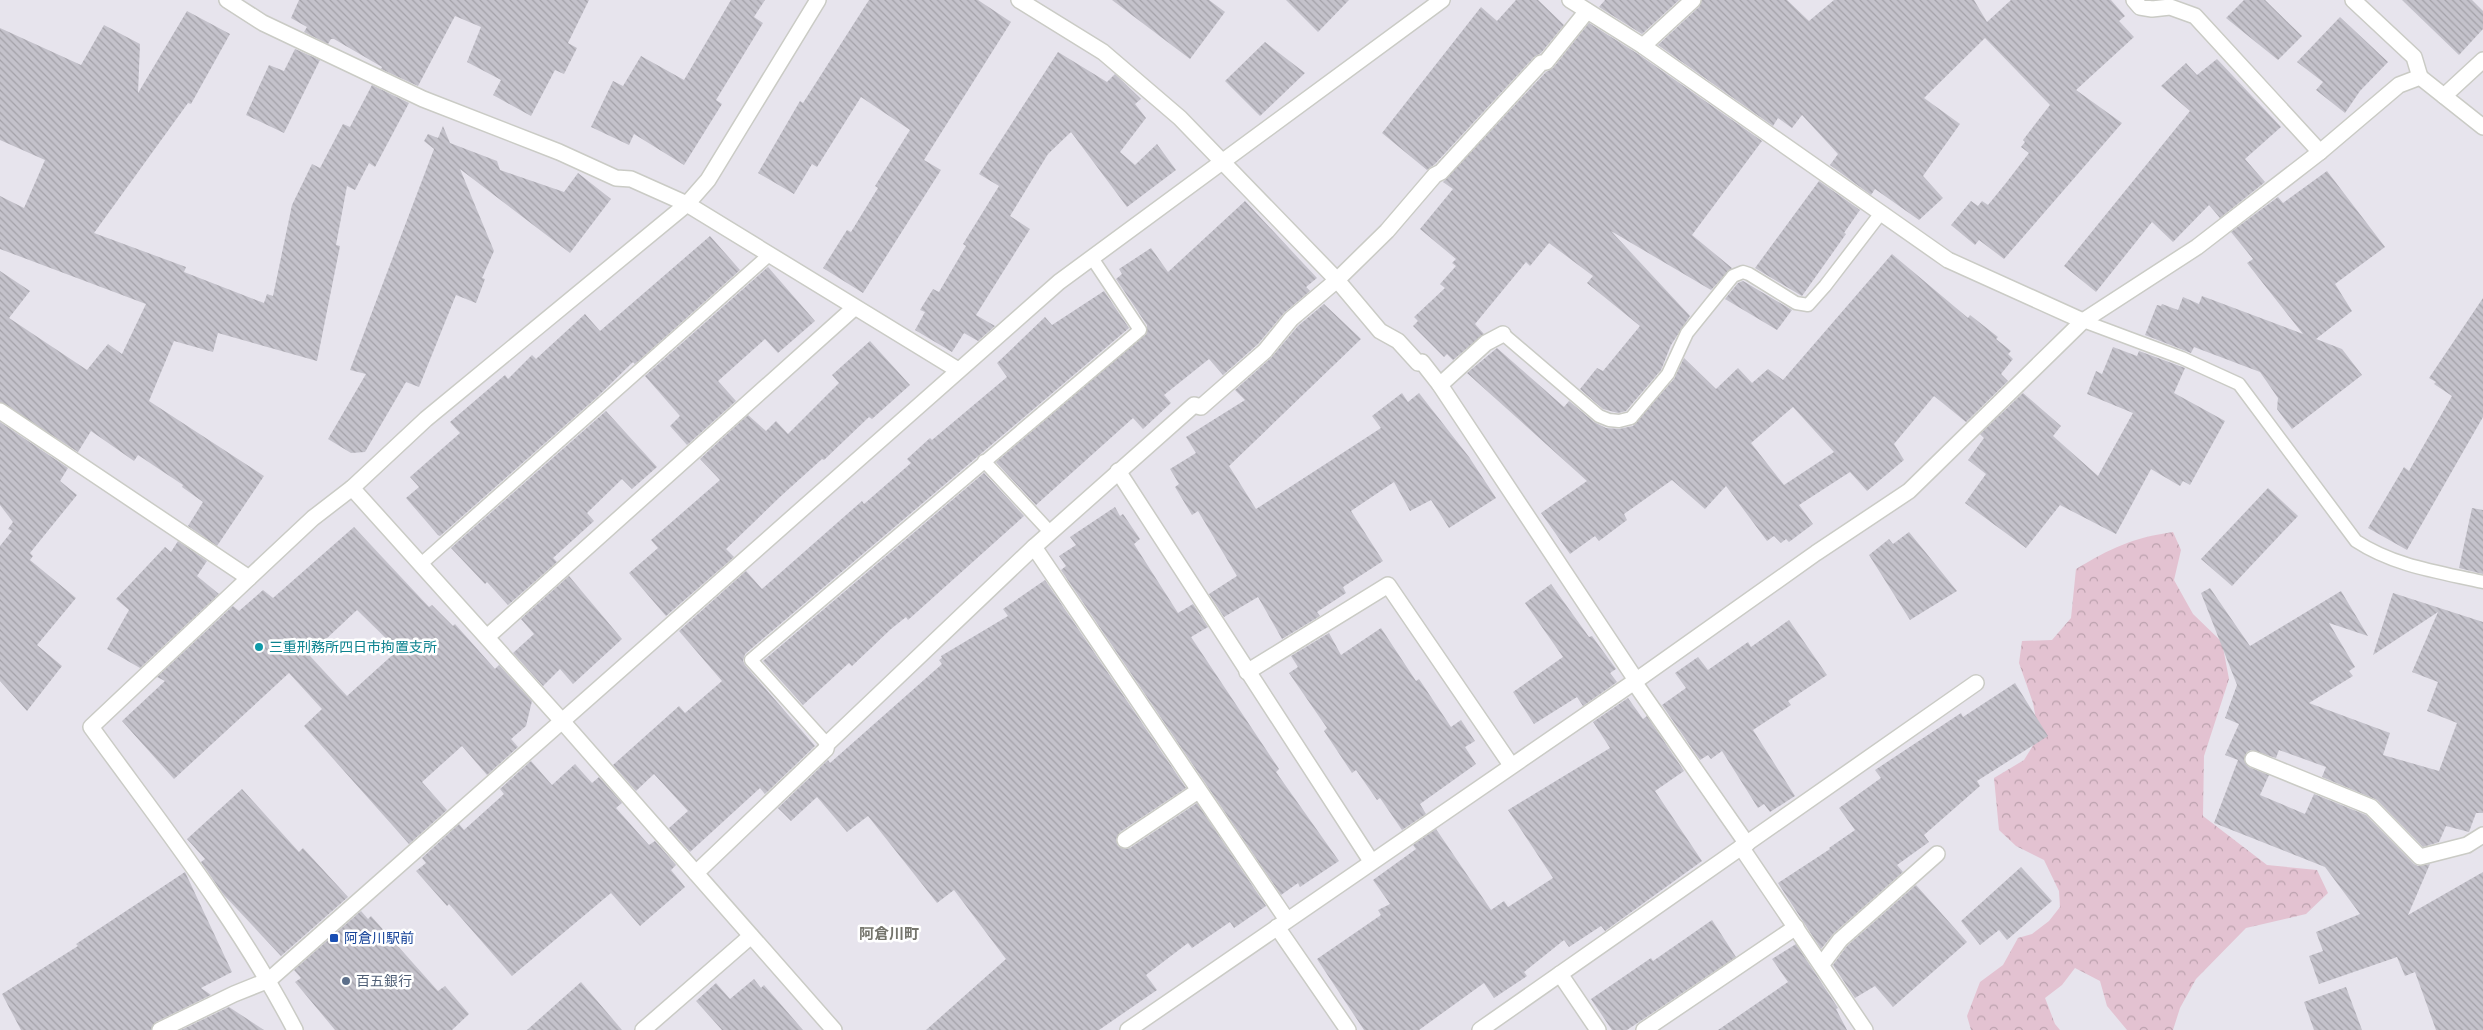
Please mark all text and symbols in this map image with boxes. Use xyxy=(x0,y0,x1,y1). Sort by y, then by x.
place label: 三重刑務所四日市拘置支所 xyxy=(269,637,437,657)
marker: 三重刑務所四日市拘置支所 xyxy=(253,641,265,653)
district label: 阿倉川町 xyxy=(859,923,919,944)
place label: 阿倉川駅前 xyxy=(344,928,414,948)
marker: 阿倉川駅前 xyxy=(328,932,340,944)
place label: 百五銀行 xyxy=(356,971,412,991)
marker: 百五銀行 xyxy=(340,975,352,987)

